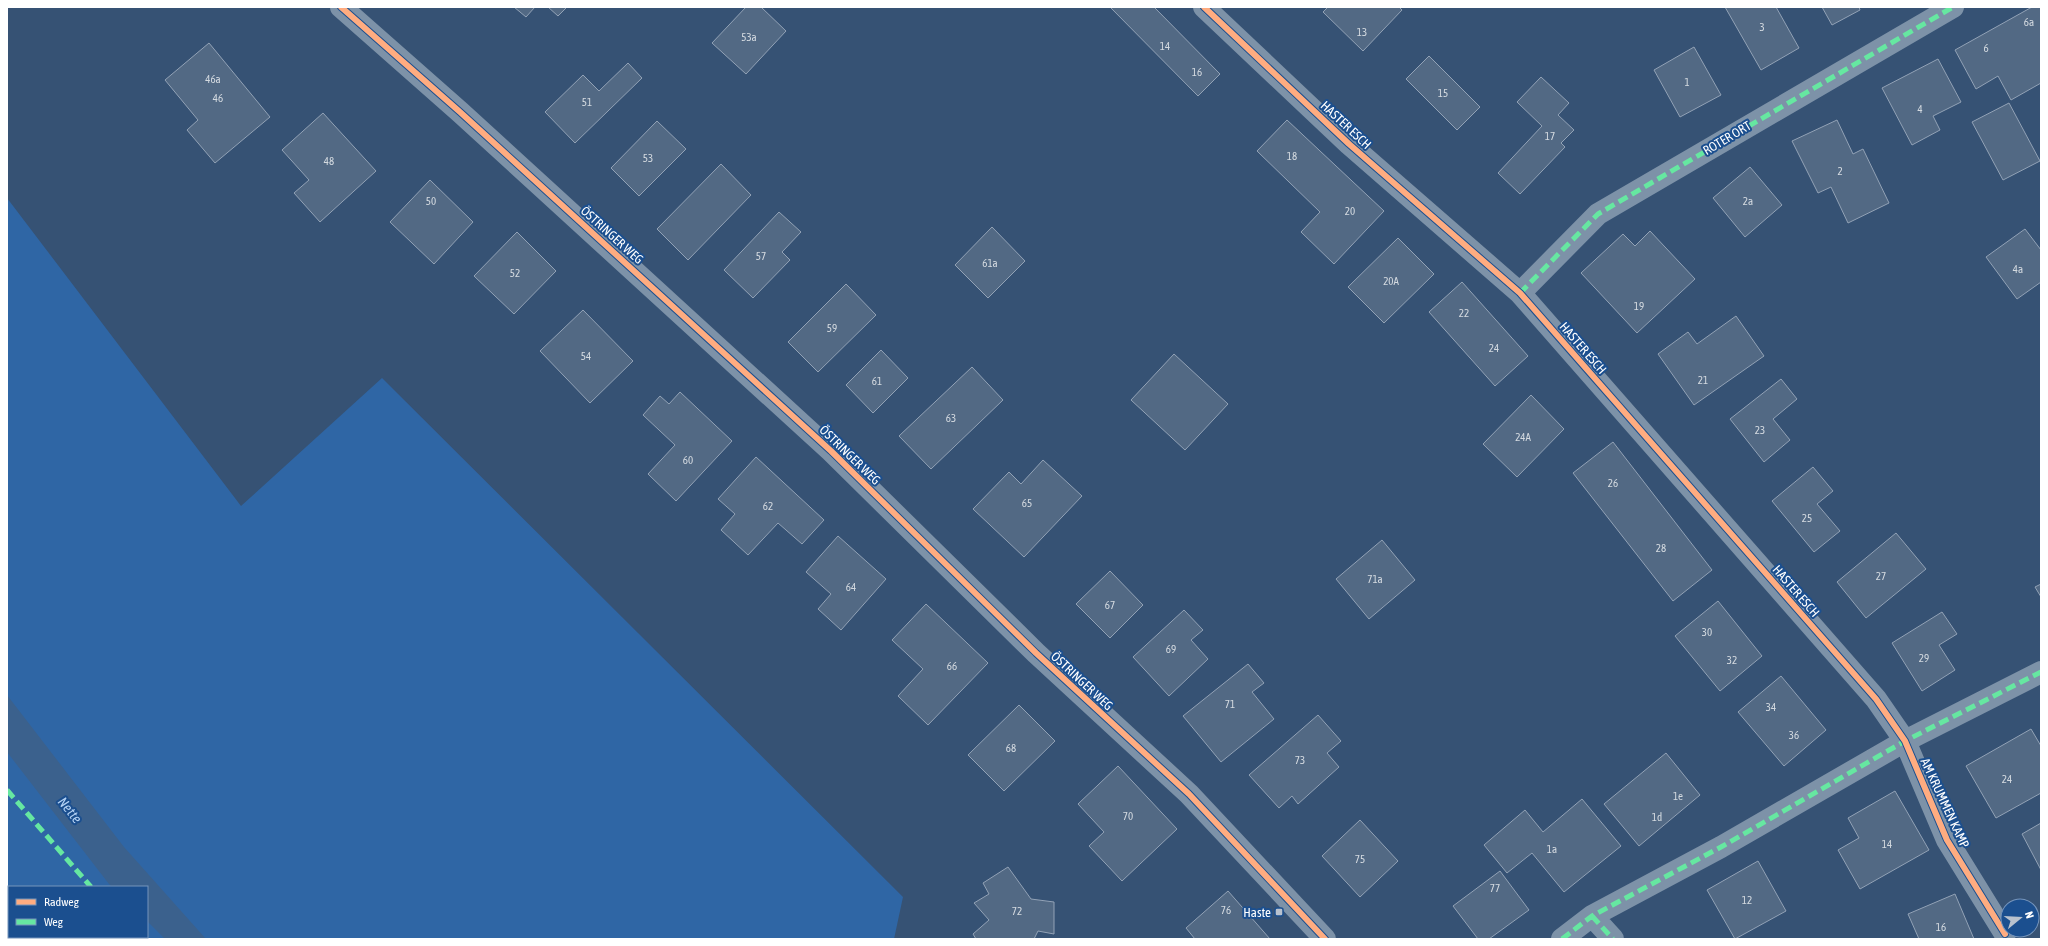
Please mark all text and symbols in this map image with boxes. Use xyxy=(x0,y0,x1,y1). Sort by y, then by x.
house number: 6a xyxy=(2024,16,2034,28)
house number: 3 xyxy=(1759,21,1765,33)
house number: 13 xyxy=(1357,26,1367,38)
house number: 53a xyxy=(741,31,757,43)
house number: 14 xyxy=(1160,40,1170,52)
house number: 6 xyxy=(1983,42,1989,54)
house number: 16 xyxy=(1192,66,1202,78)
house number: 46a xyxy=(205,73,221,85)
house number: 1 xyxy=(1684,76,1690,88)
house number: 15 xyxy=(1438,87,1448,99)
house number: 46 xyxy=(213,92,223,104)
house number: 51 xyxy=(582,96,592,108)
street label: HASTER ESCH xyxy=(1318,98,1374,152)
house number: 4 xyxy=(1917,103,1923,115)
street label: ROTER ORT xyxy=(1700,118,1754,158)
house number: 17 xyxy=(1545,130,1555,142)
house number: 18 xyxy=(1287,150,1297,162)
house number: 53 xyxy=(643,152,653,164)
house number: 48 xyxy=(324,155,334,167)
house number: 2 xyxy=(1837,165,1843,177)
house number: 50 xyxy=(426,195,436,207)
house number: 2a xyxy=(1743,195,1753,207)
street label: ÖSTRINGER WEG xyxy=(578,203,646,267)
house number: 20 xyxy=(1345,205,1355,217)
house number: 57 xyxy=(756,250,766,262)
house number: 61a xyxy=(982,257,998,269)
house number: 4a xyxy=(2013,263,2023,275)
house number: 52 xyxy=(510,267,520,279)
house number: 20A xyxy=(1383,275,1399,287)
house number: 19 xyxy=(1634,300,1644,312)
house number: 22 xyxy=(1459,307,1469,319)
street label: HASTER ESCH xyxy=(1557,319,1609,377)
house number: 59 xyxy=(827,322,837,334)
house number: 24 xyxy=(1489,342,1499,354)
house number: 54 xyxy=(581,350,591,362)
house number: 21 xyxy=(1698,374,1708,386)
house number: 61 xyxy=(872,375,882,387)
house number: 63 xyxy=(946,412,956,424)
street label: ÖSTRINGER WEG xyxy=(816,422,884,488)
house number: 23 xyxy=(1755,424,1765,436)
house number: 24A xyxy=(1515,431,1531,443)
house number: 60 xyxy=(683,454,693,466)
house number: 26 xyxy=(1608,477,1618,489)
house number: 65 xyxy=(1022,497,1032,509)
house number: 62 xyxy=(763,500,773,512)
house number: 25 xyxy=(1802,512,1812,524)
house number: 28 xyxy=(1656,542,1666,554)
street label: HASTER ESCH xyxy=(1770,562,1822,620)
house number: 27 xyxy=(1876,570,1886,582)
house number: 71a xyxy=(1367,573,1383,585)
house number: 64 xyxy=(846,581,856,593)
house number: 67 xyxy=(1105,599,1115,611)
house number: 30 xyxy=(1702,626,1712,638)
house number: 69 xyxy=(1166,643,1176,655)
street label: ÖSTRINGER WEG xyxy=(1048,649,1116,713)
house number: 29 xyxy=(1919,652,1929,664)
house number: 32 xyxy=(1727,654,1737,666)
house number: 66 xyxy=(947,660,957,672)
house number: 71 xyxy=(1225,698,1235,710)
house number: 34 xyxy=(1766,701,1776,713)
house number: 36 xyxy=(1789,729,1799,741)
house number: 68 xyxy=(1006,742,1016,754)
house number: 73 xyxy=(1295,754,1305,766)
street label: AM KRUMMEN KAMP xyxy=(1918,756,1972,850)
house number: 24 xyxy=(2002,773,2012,785)
house number: 1e xyxy=(1673,790,1683,802)
water label: Nette xyxy=(55,794,85,826)
house number: 70 xyxy=(1123,810,1133,822)
house number: 1d xyxy=(1652,811,1662,823)
house number: 14 xyxy=(1882,838,1892,850)
house number: 1a xyxy=(1547,843,1557,855)
house number: 75 xyxy=(1355,853,1365,865)
house number: 77 xyxy=(1490,882,1500,894)
legend xyxy=(8,886,148,938)
house number: 12 xyxy=(1742,894,1752,906)
text: Radweg xyxy=(44,895,80,909)
north arrow xyxy=(2000,898,2040,938)
house number: 76 xyxy=(1221,904,1231,916)
house number: 72 xyxy=(1012,905,1022,917)
place label: Haste xyxy=(1243,905,1271,920)
marker: Haste xyxy=(1274,907,1284,917)
text: N xyxy=(2023,910,2036,920)
text: Weg xyxy=(44,915,64,929)
house number: 16 xyxy=(1936,921,1946,933)

